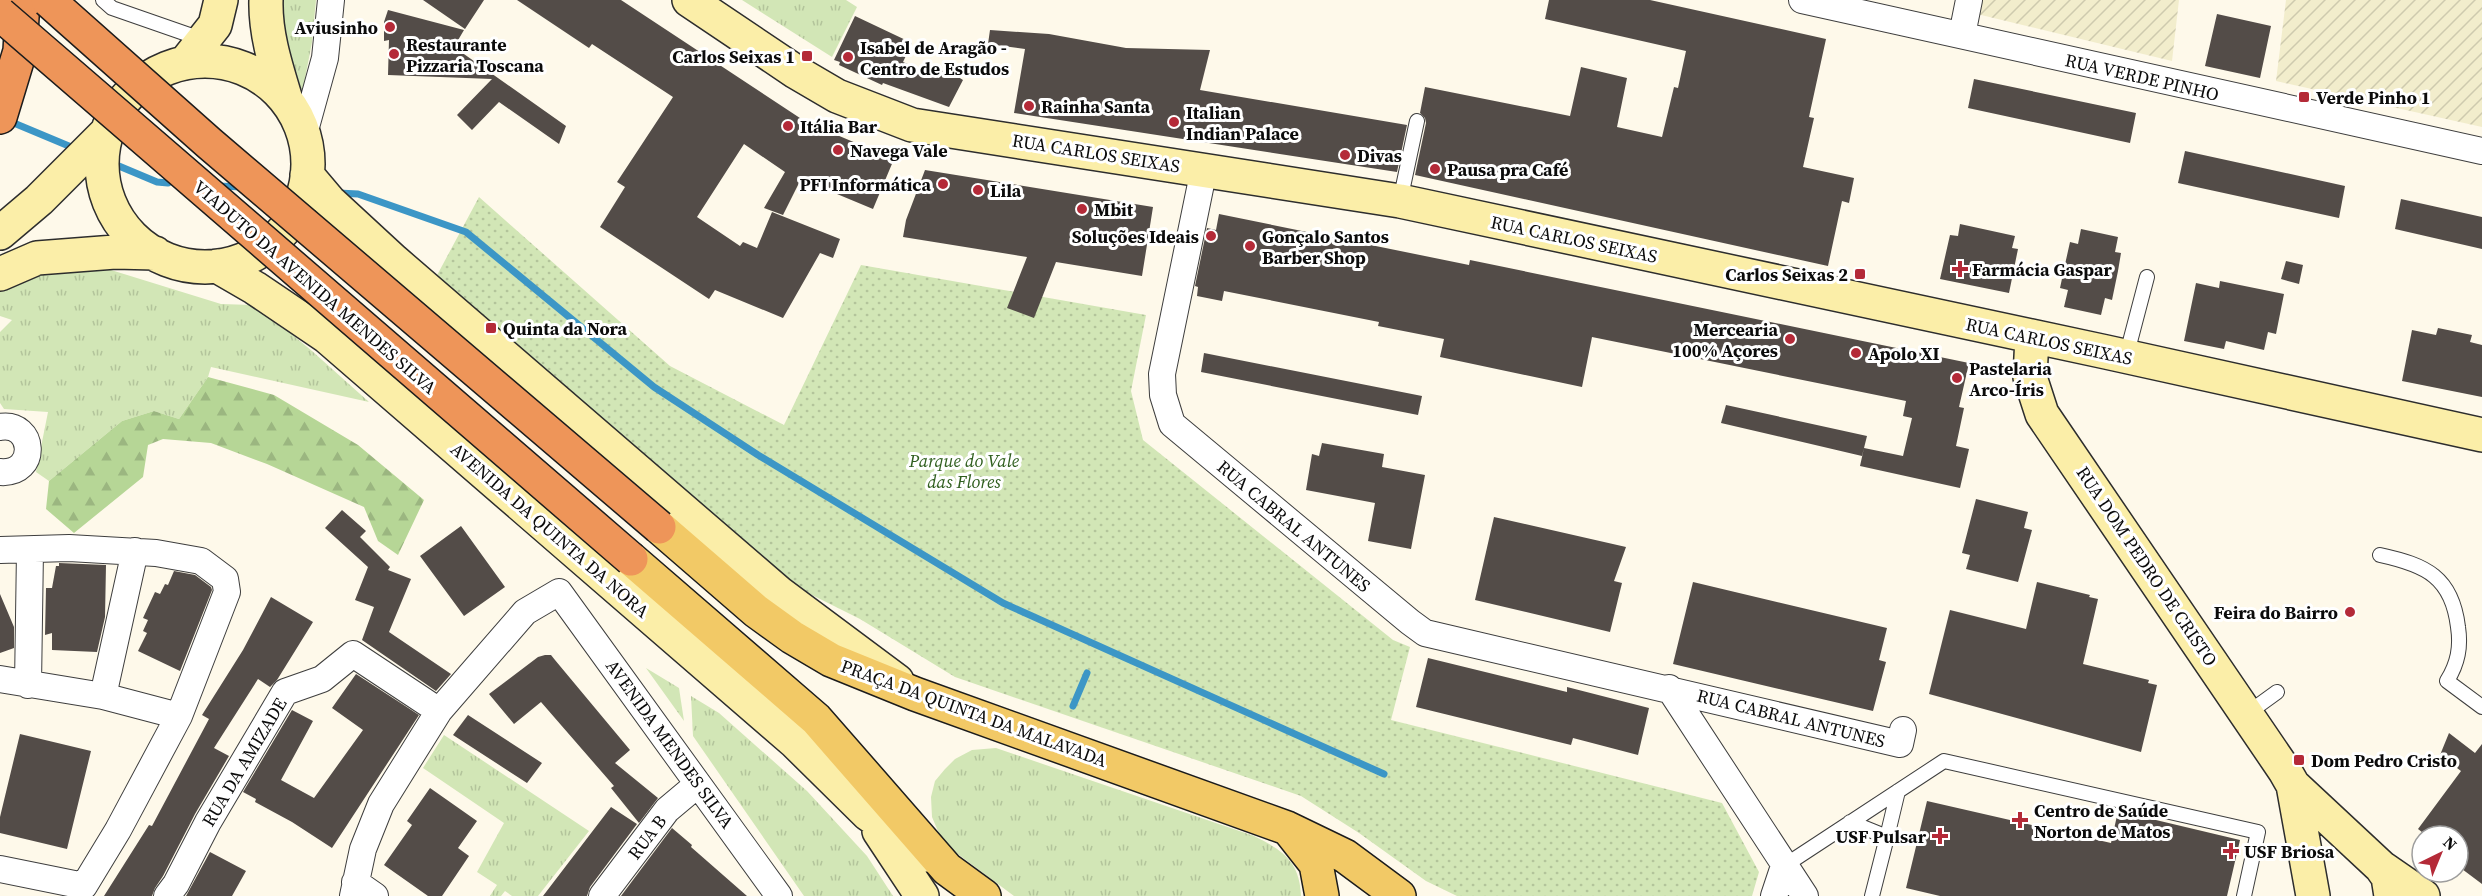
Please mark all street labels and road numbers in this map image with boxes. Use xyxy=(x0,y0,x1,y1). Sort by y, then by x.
street label: RUA VERDE PINHO xyxy=(2063,47,2221,107)
street label: RUA CARLOS SEIXAS xyxy=(1010,127,1182,179)
street label: VIADUTO DA AVENIDA MENDES SILVA xyxy=(188,174,442,400)
street label: RUA CARLOS SEIXAS xyxy=(1488,209,1660,269)
street label: RUA CARLOS SEIXAS xyxy=(1963,311,2135,371)
street label: AVENIDA DA QUINTA DA NORA xyxy=(445,437,655,623)
street label: RUA CABRAL ANTUNES xyxy=(1212,454,1376,598)
street label: RUA DOM PEDRO DE CRISTO xyxy=(2071,461,2223,671)
street label: PRAÇA DA QUINTA DA MALAVADA xyxy=(837,653,1111,773)
street label: AVENIDA MENDES SILVA xyxy=(600,654,740,834)
street label: RUA CABRAL ANTUNES xyxy=(1694,682,1888,754)
street label: RUA DA AMIZADE xyxy=(196,693,292,831)
street label: RUA B xyxy=(622,809,672,865)

